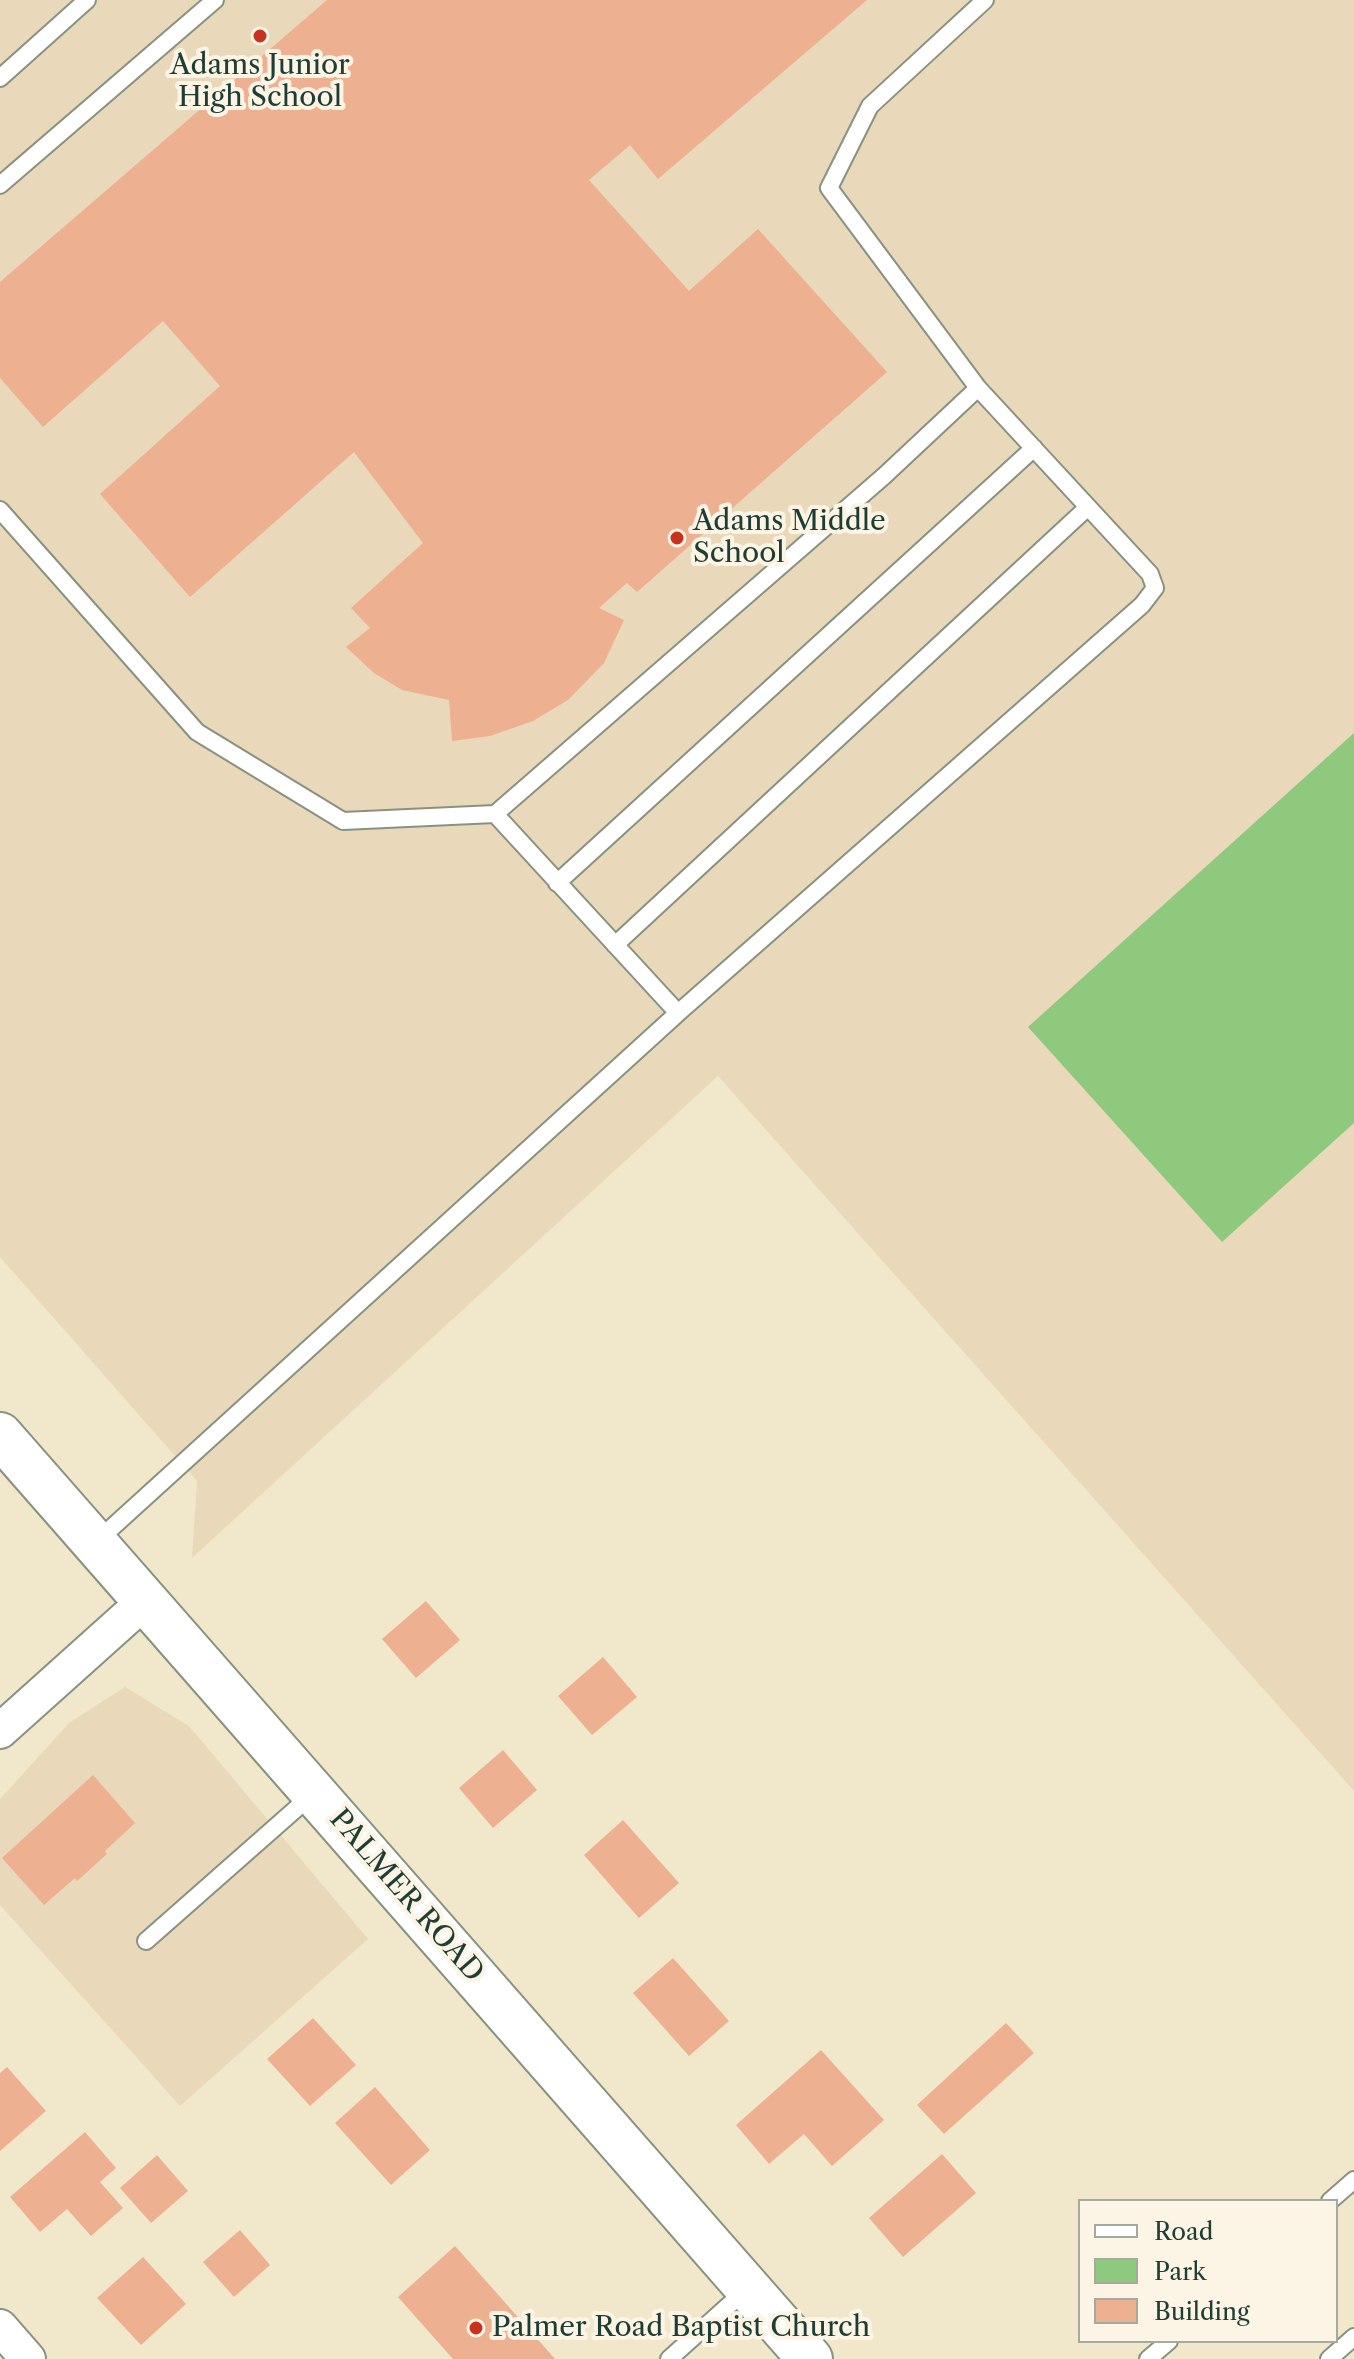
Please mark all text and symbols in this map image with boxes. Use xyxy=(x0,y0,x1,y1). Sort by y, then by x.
marker: Adams Junior High School xyxy=(251,27,269,45)
place label: Adams Junior High School xyxy=(170,49,350,115)
place label: Adams Middle School xyxy=(693,505,886,571)
marker: Adams Middle School xyxy=(668,529,686,547)
street label: PALMER ROAD xyxy=(322,1803,490,1989)
legend xyxy=(1078,2199,1338,2343)
text: Road xyxy=(1154,2217,1213,2246)
text: Park xyxy=(1154,2257,1206,2286)
text: Building xyxy=(1154,2297,1250,2326)
place label: Palmer Road Baptist Church xyxy=(492,2311,870,2345)
marker: Palmer Road Baptist Church xyxy=(467,2319,485,2337)

